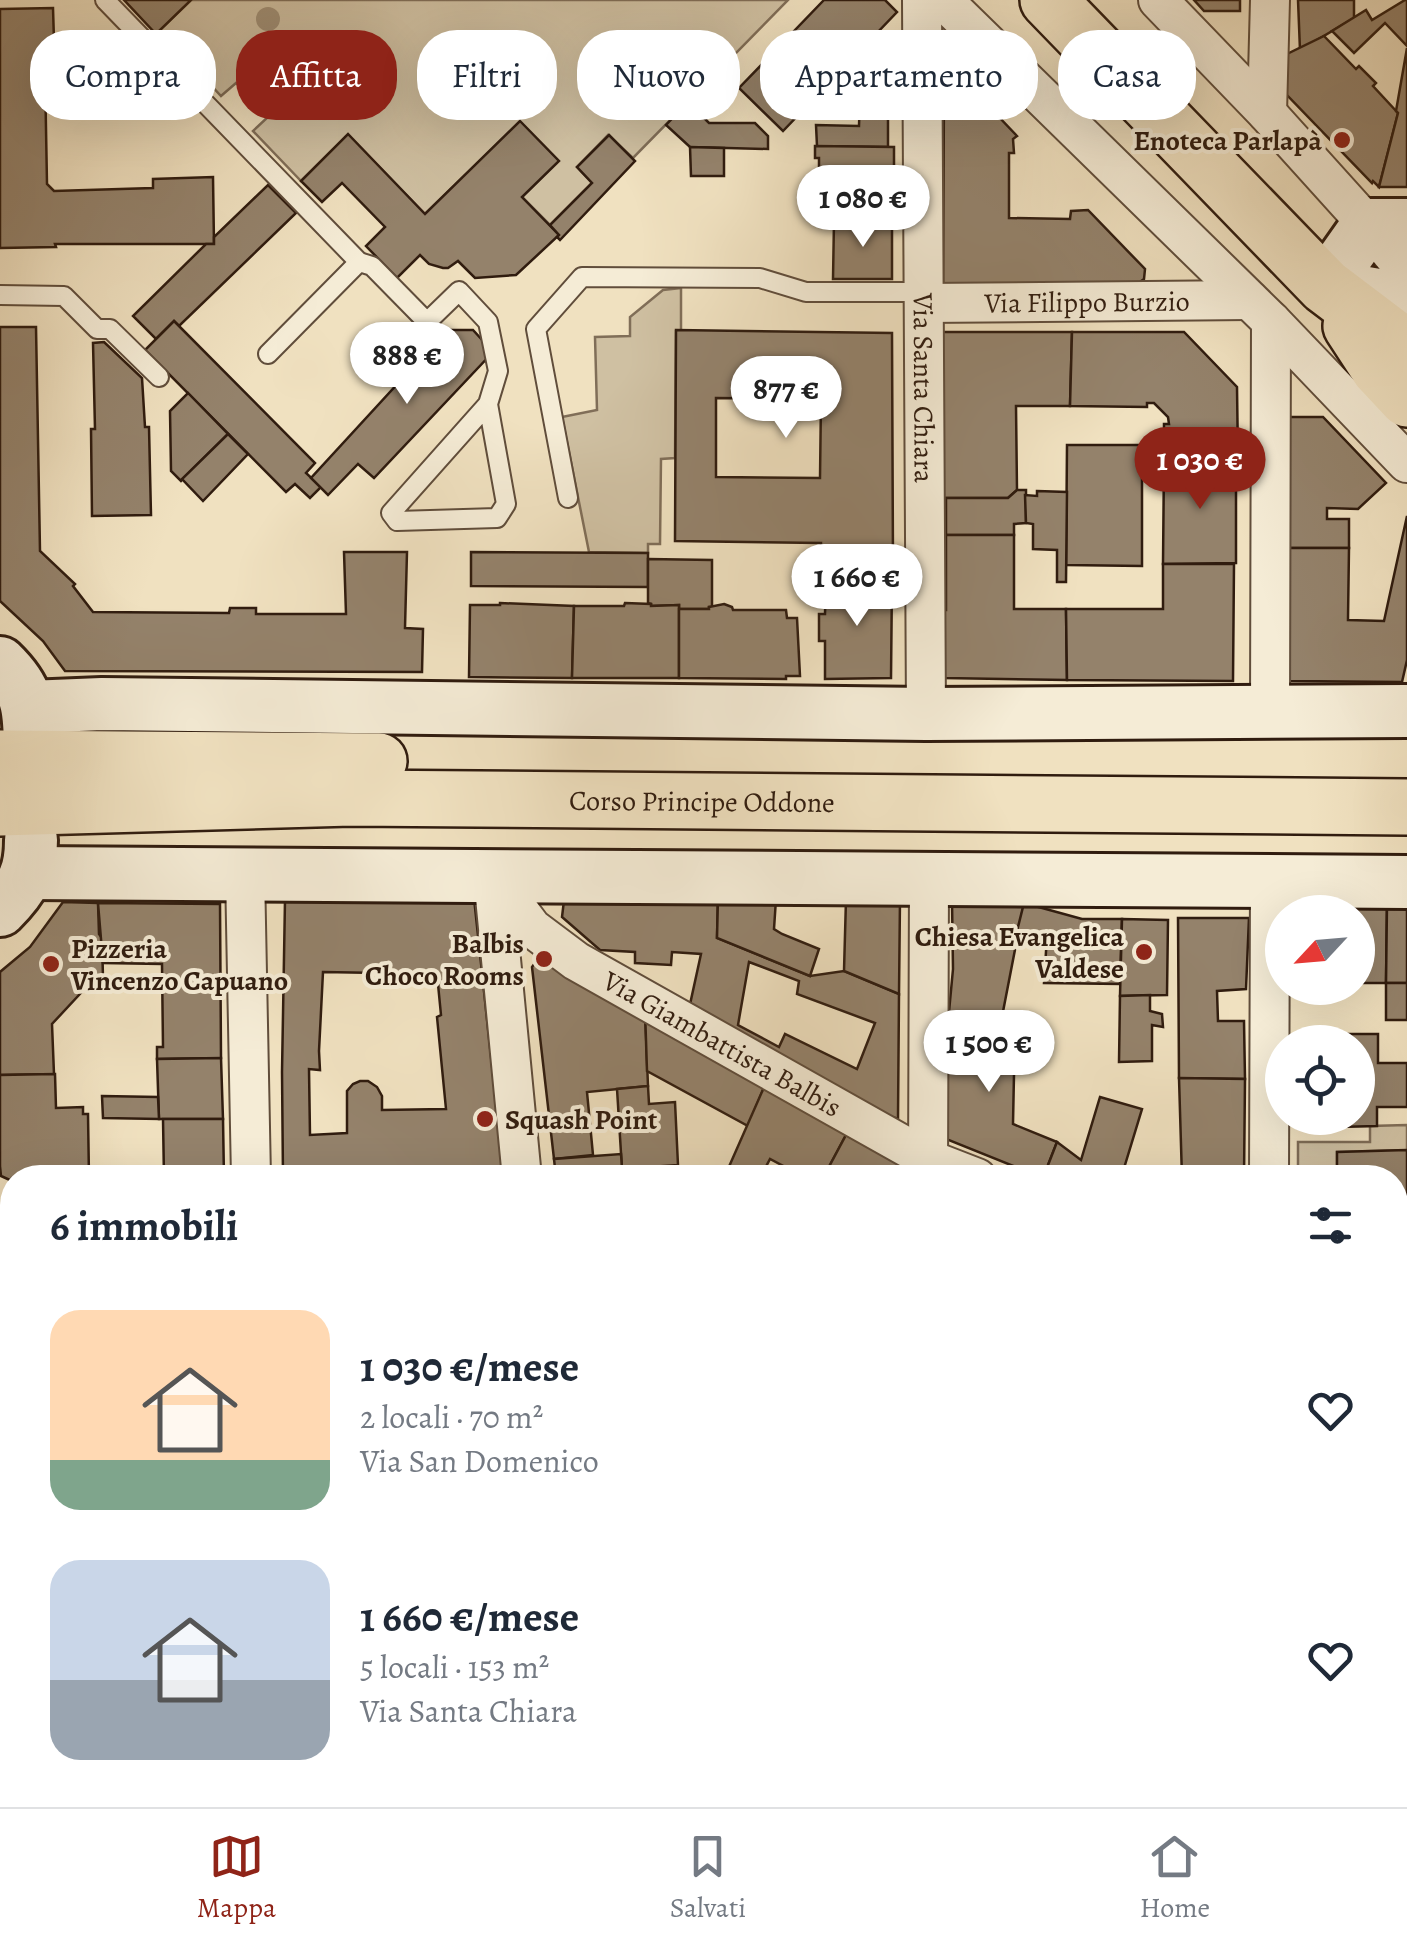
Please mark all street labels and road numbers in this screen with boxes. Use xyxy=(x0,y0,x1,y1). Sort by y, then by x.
street label: Via Filippo Burzio xyxy=(983,283,1190,322)
street label: Via Santa Chiara xyxy=(904,292,943,483)
street label: Corso Principe Oddone xyxy=(569,782,835,822)
street label: Via Giambattista Balbis xyxy=(595,962,848,1126)

